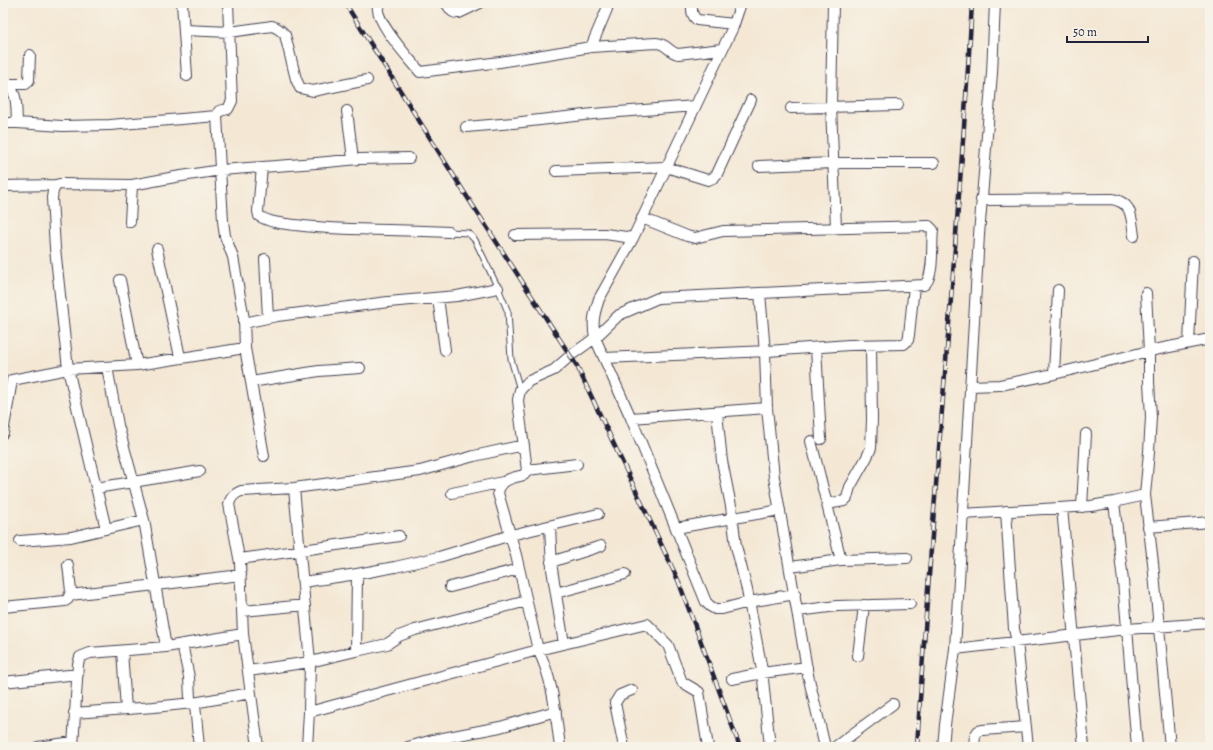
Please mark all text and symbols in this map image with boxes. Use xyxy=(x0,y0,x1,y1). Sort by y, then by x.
scale bar xyxy=(1067,18,1148,44)
text: 50 m xyxy=(1073,24,1097,40)

